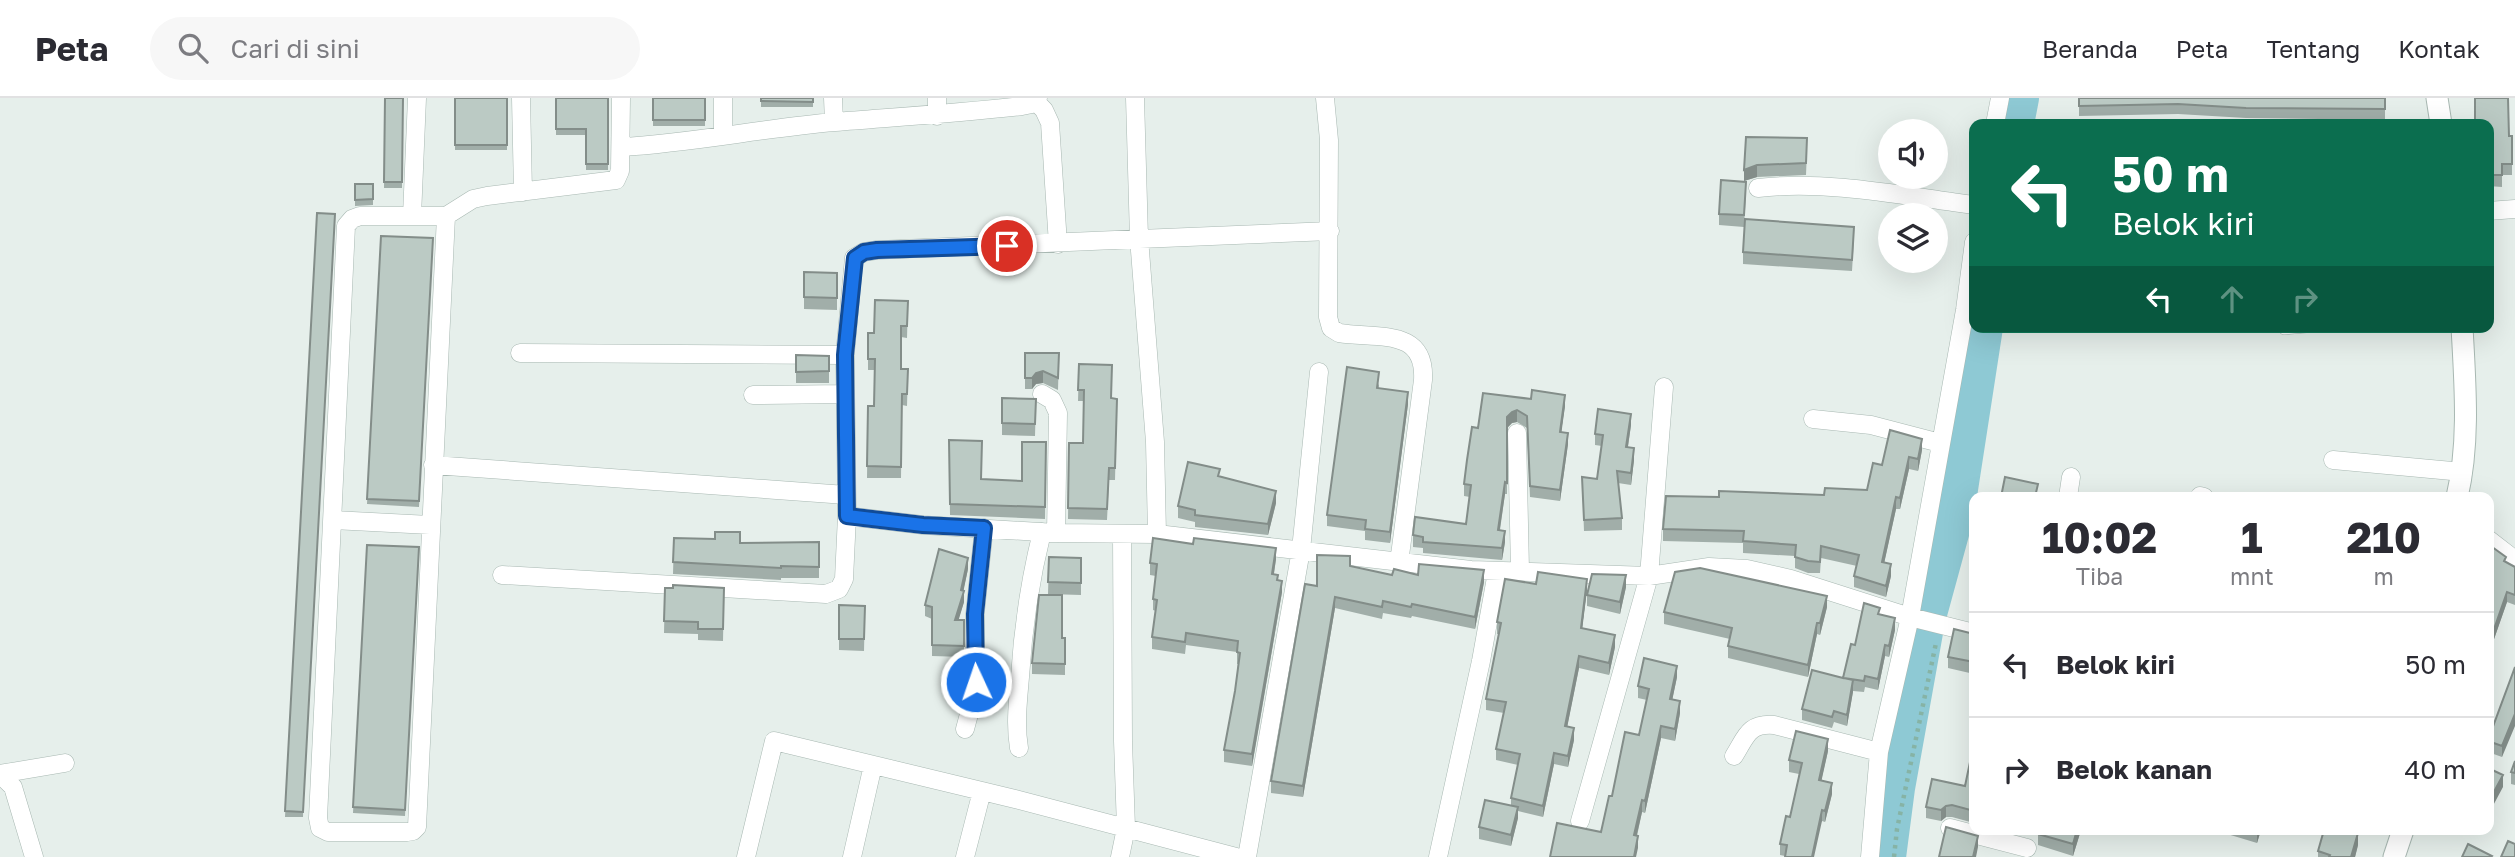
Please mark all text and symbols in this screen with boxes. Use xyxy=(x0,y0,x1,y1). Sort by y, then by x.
search box xyxy=(150,17,640,80)
text: Peta xyxy=(35,29,108,68)
icon: search xyxy=(174,29,212,67)
text: Cari di sini xyxy=(230,33,360,64)
text: Beranda xyxy=(2042,34,2138,63)
text: Peta xyxy=(2176,34,2228,63)
text: Tentang xyxy=(2266,34,2360,63)
text: Kontak xyxy=(2398,34,2480,63)
map controls xyxy=(1878,119,1948,273)
button: sound xyxy=(1878,119,1948,189)
text: 50 m xyxy=(2112,144,2229,203)
icon: left xyxy=(1997,147,2088,238)
button: layers xyxy=(1878,203,1948,273)
text: Belok kiri xyxy=(2112,204,2255,242)
pin xyxy=(977,216,1037,276)
icon: arrive xyxy=(988,227,1026,265)
icon: left xyxy=(2140,280,2178,318)
icon: ahead xyxy=(2213,280,2251,318)
icon: right xyxy=(2286,280,2324,318)
text: 10:02 xyxy=(2042,512,2157,562)
text: 1 xyxy=(2241,512,2263,562)
text: 210 xyxy=(2347,512,2421,562)
text: Tiba xyxy=(2076,562,2123,590)
text: mnt xyxy=(2230,562,2274,590)
text: m xyxy=(2374,562,2394,590)
position arrow xyxy=(939,645,1013,719)
icon: left xyxy=(1997,646,2035,684)
text: Belok kiri xyxy=(2056,649,2175,680)
text: 50 m xyxy=(2405,649,2466,680)
icon: right xyxy=(1997,751,2035,789)
text: Belok kanan xyxy=(2056,754,2212,785)
text: 40 m xyxy=(2405,754,2466,785)

